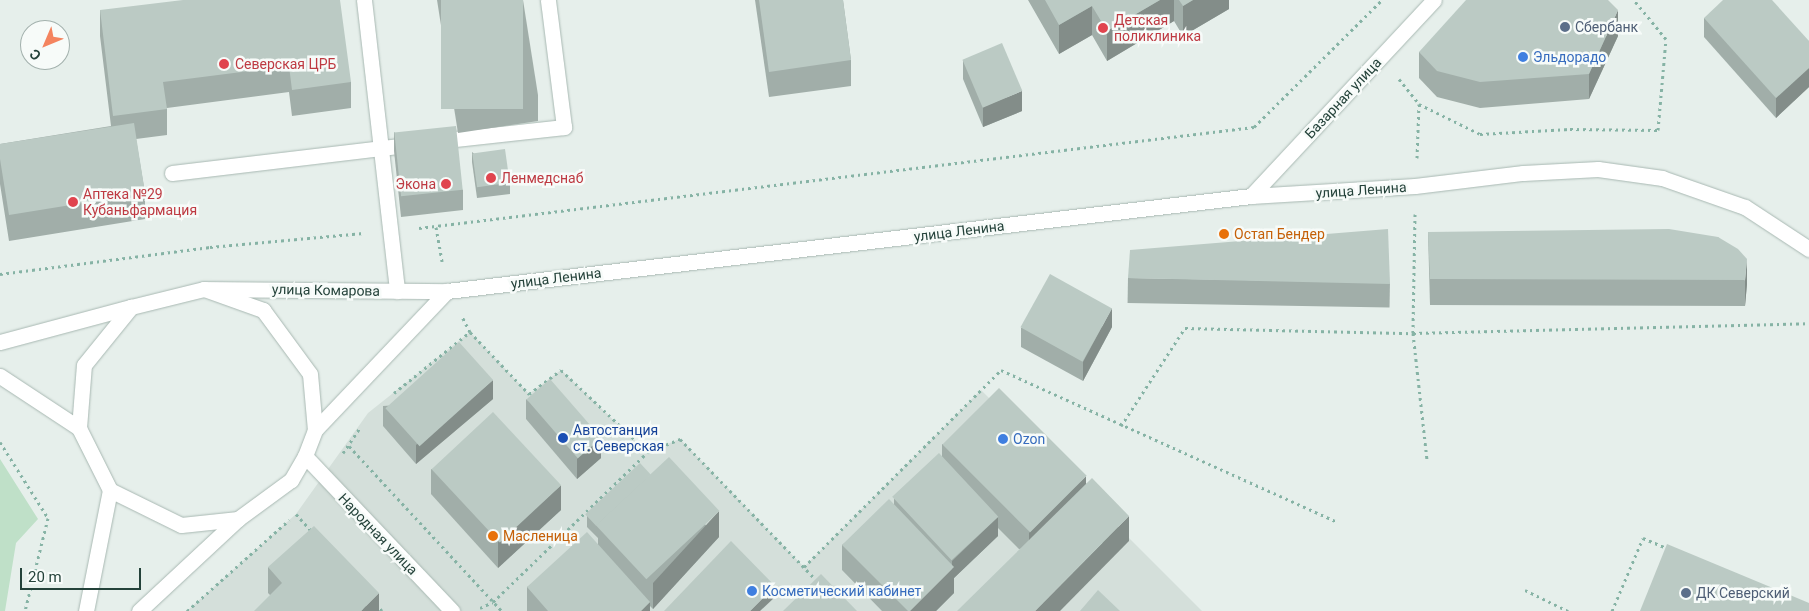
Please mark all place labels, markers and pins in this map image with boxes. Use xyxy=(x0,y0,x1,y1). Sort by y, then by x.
place label: Детская поликлиника xyxy=(1114,12,1201,44)
place label: Сбербанк xyxy=(1575,19,1638,35)
marker: Детская поликлиника xyxy=(1096,21,1110,35)
marker: Сбербанк xyxy=(1559,21,1571,33)
place label: Эльдорадо xyxy=(1533,49,1606,65)
marker: Эльдорадо xyxy=(1517,51,1529,63)
place label: Северская ЦРБ xyxy=(235,56,336,72)
marker: Северская ЦРБ xyxy=(217,57,231,71)
place label: Ленмедснаб xyxy=(501,170,583,186)
marker: Ленмедснаб xyxy=(485,172,497,184)
place label: Экона xyxy=(395,176,436,192)
marker: Экона xyxy=(440,178,452,190)
place label: Аптека №29 Кубаньфармация xyxy=(83,186,197,218)
marker: Аптека №29 Кубаньфармация xyxy=(67,196,79,208)
place label: Остап Бендер xyxy=(1234,226,1325,242)
marker: Остап Бендер xyxy=(1218,228,1230,240)
place label: Автостанция ст. Северская xyxy=(573,422,664,454)
place label: Ozon xyxy=(1013,431,1045,447)
marker: Автостанция ст. Северская xyxy=(557,432,569,444)
marker: Ozon xyxy=(997,433,1009,445)
place label: Масленица xyxy=(503,528,578,544)
marker: Масленица xyxy=(487,530,499,542)
place label: Косметический кабинет xyxy=(762,583,921,599)
marker: Косметический кабинет xyxy=(746,585,758,597)
place label: ДК Северский xyxy=(1696,585,1790,601)
marker: ДК Северский xyxy=(1680,587,1692,599)

